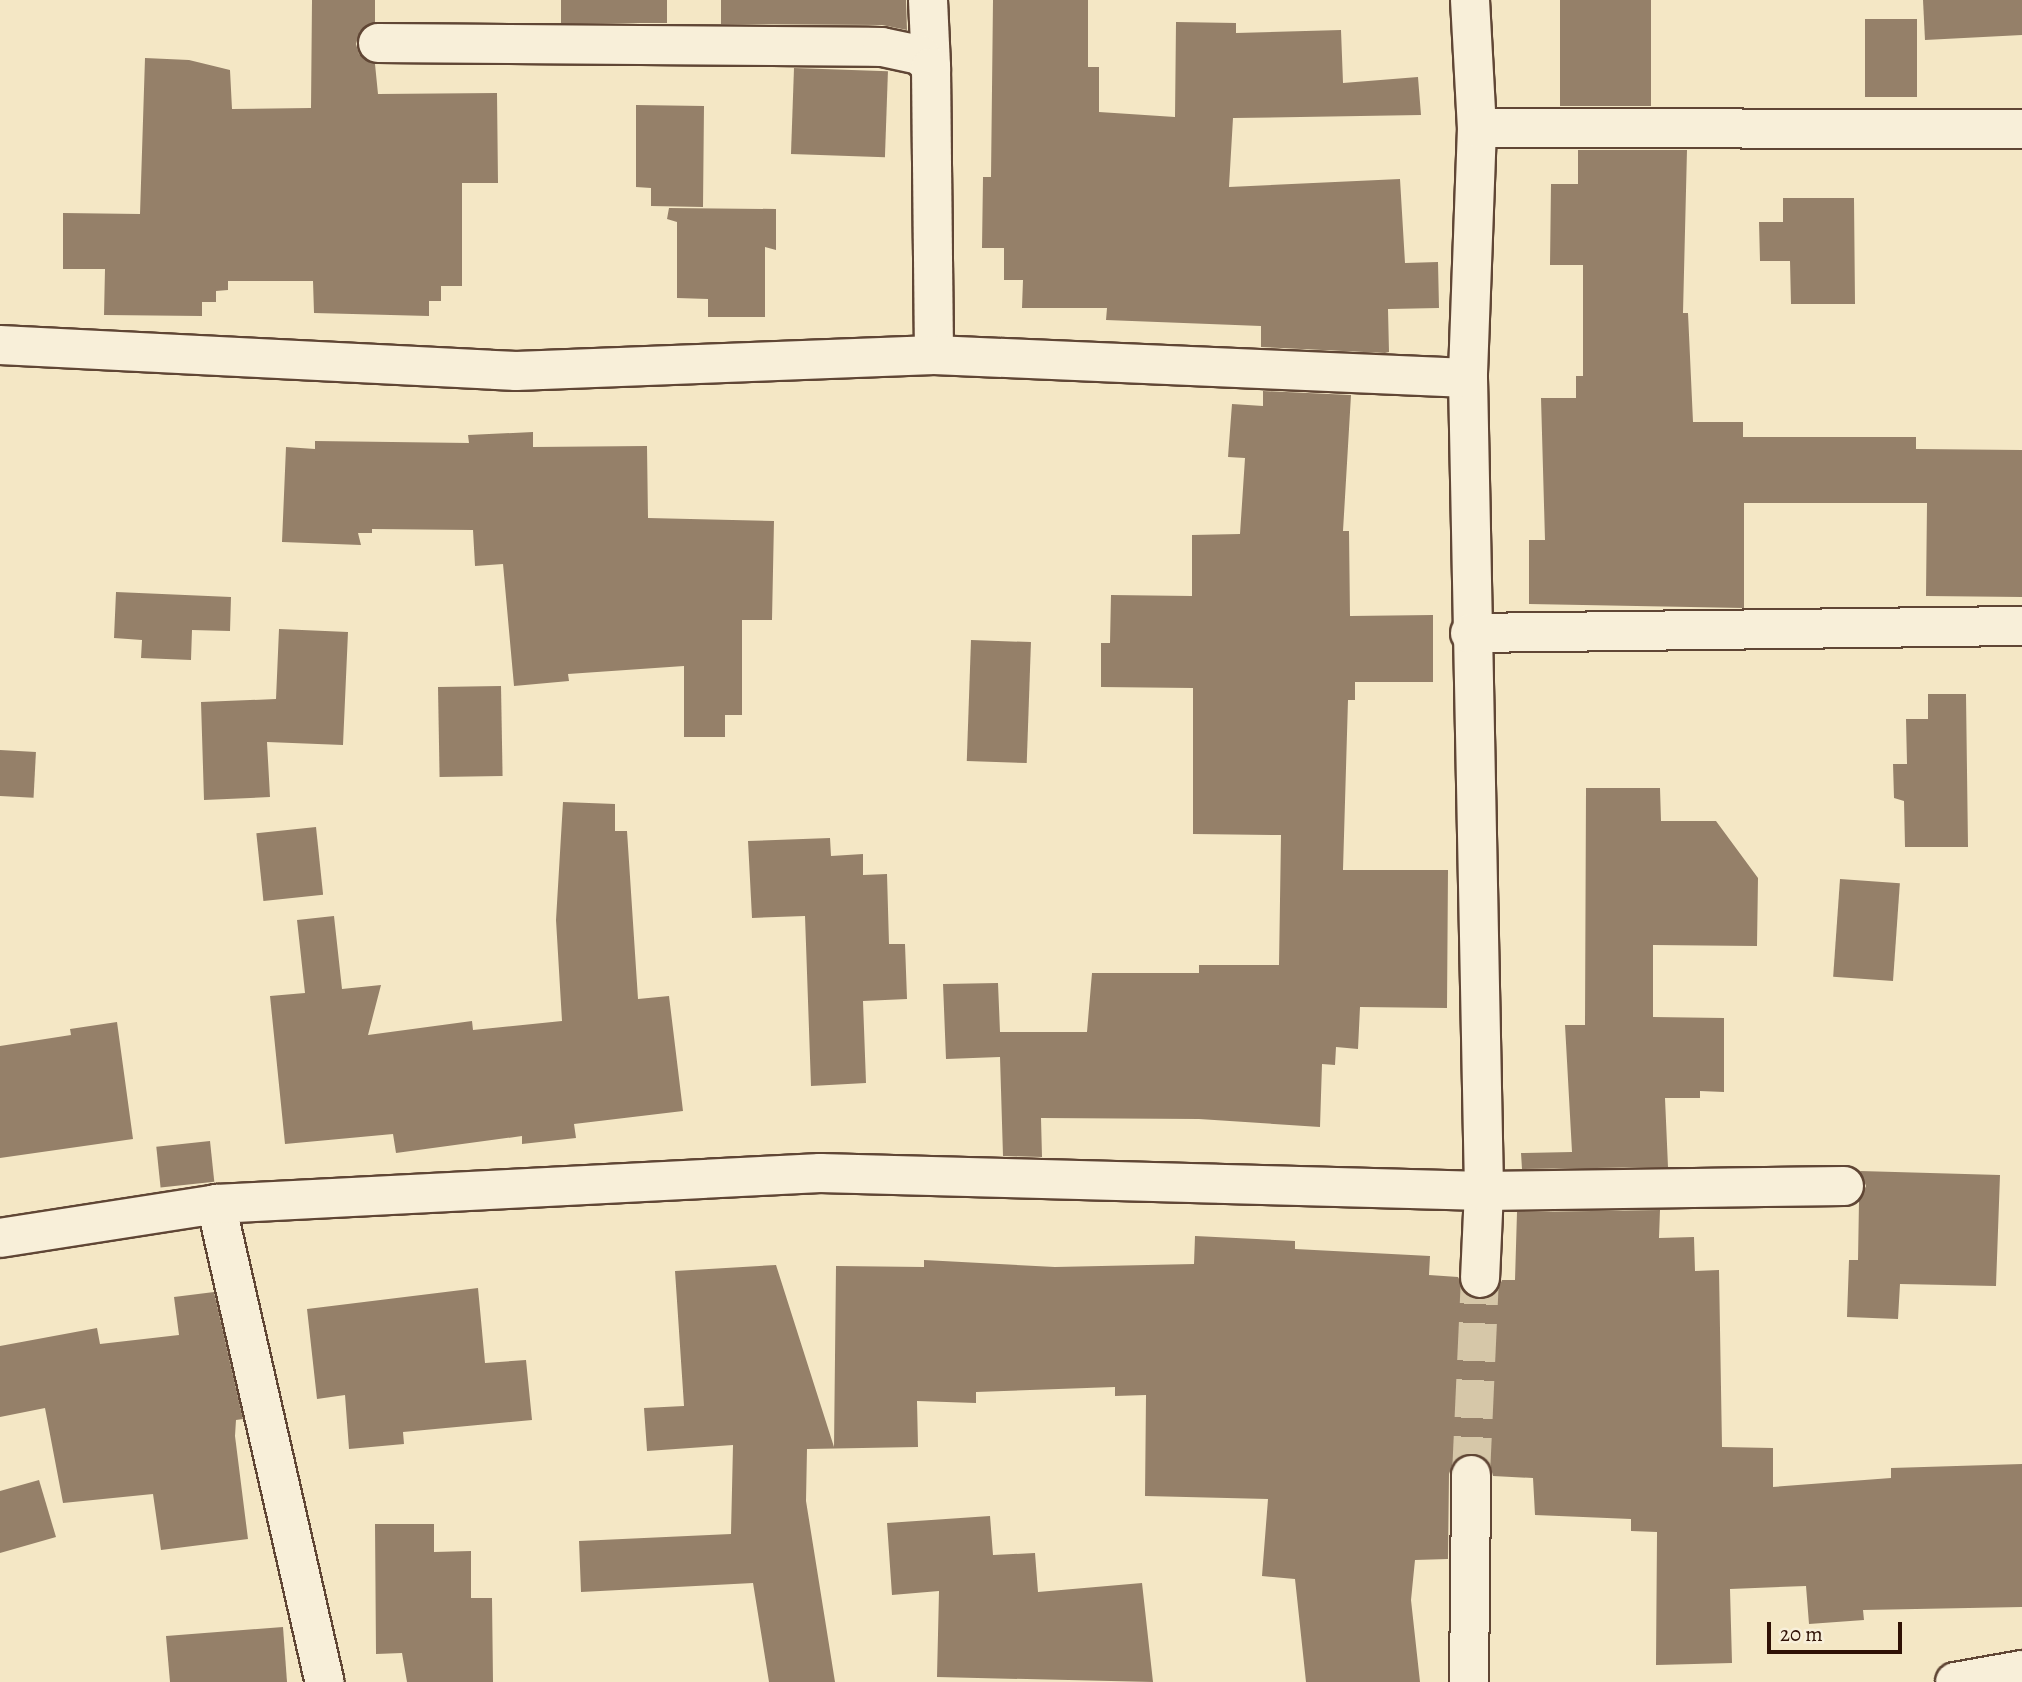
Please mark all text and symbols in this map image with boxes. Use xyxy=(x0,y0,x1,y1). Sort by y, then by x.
scale bar xyxy=(1770,1608,1905,1652)
text: 20 m xyxy=(1780,1620,1823,1648)

